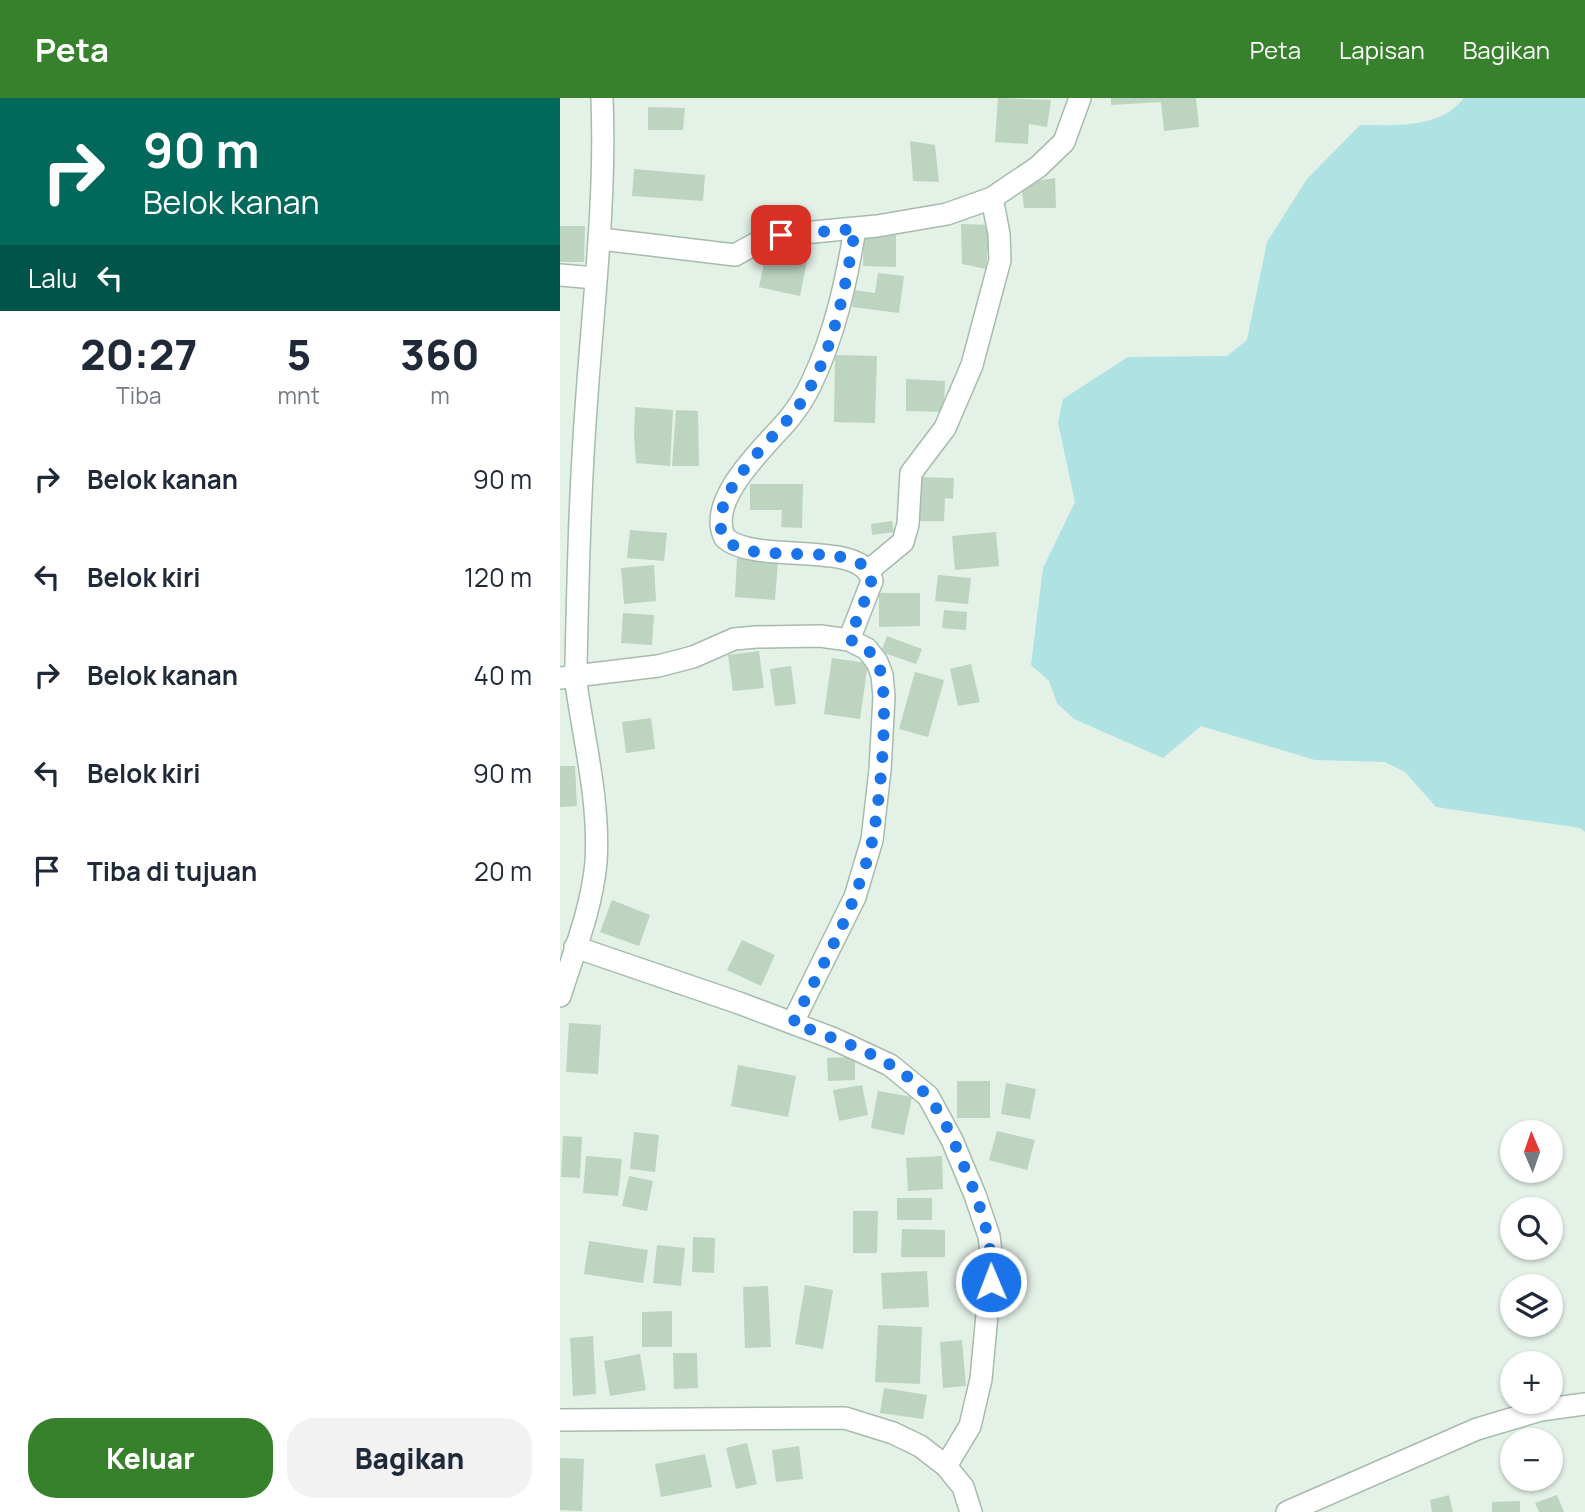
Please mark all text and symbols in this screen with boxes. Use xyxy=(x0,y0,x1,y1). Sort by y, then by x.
text: Peta xyxy=(35,27,109,72)
text: Peta xyxy=(1250,33,1301,66)
text: Lapisan xyxy=(1339,33,1425,66)
text: Bagikan xyxy=(1463,33,1550,66)
text: 90 m xyxy=(143,116,260,183)
icon: right xyxy=(28,126,119,217)
text: Belok kanan xyxy=(143,180,319,224)
pin xyxy=(751,205,811,265)
icon: arrive xyxy=(762,216,800,254)
icon: left xyxy=(91,259,129,297)
text: Lalu xyxy=(28,260,77,296)
text: 20:27 xyxy=(80,325,197,383)
text: 5 xyxy=(286,325,311,383)
text: 360 xyxy=(400,325,480,383)
text: Tiba xyxy=(116,379,162,411)
text: mnt xyxy=(278,379,320,411)
text: m xyxy=(430,379,450,411)
icon: right xyxy=(28,460,66,498)
text: Belok kanan xyxy=(87,461,238,497)
text: 90 m xyxy=(473,461,532,497)
icon: left xyxy=(28,558,66,596)
text: Belok kiri xyxy=(87,559,201,595)
text: 120 m xyxy=(464,559,532,595)
icon: right xyxy=(28,656,66,694)
text: Belok kanan xyxy=(87,657,238,693)
text: 40 m xyxy=(474,657,532,693)
icon: left xyxy=(28,754,66,792)
text: Belok kiri xyxy=(87,755,201,791)
text: 90 m xyxy=(473,755,532,791)
icon: arrive xyxy=(28,852,66,890)
text: Tiba di tujuan xyxy=(87,853,257,889)
text: 20 m xyxy=(474,853,532,889)
north arrow xyxy=(1500,1120,1563,1183)
map controls xyxy=(1500,1120,1563,1491)
button: search xyxy=(1500,1197,1563,1260)
position arrow xyxy=(954,1245,1028,1319)
button: layers xyxy=(1500,1274,1563,1337)
button: + xyxy=(1500,1351,1563,1414)
button: Keluar xyxy=(28,1418,273,1498)
button: Bagikan xyxy=(287,1418,532,1498)
button: − xyxy=(1500,1428,1563,1491)

